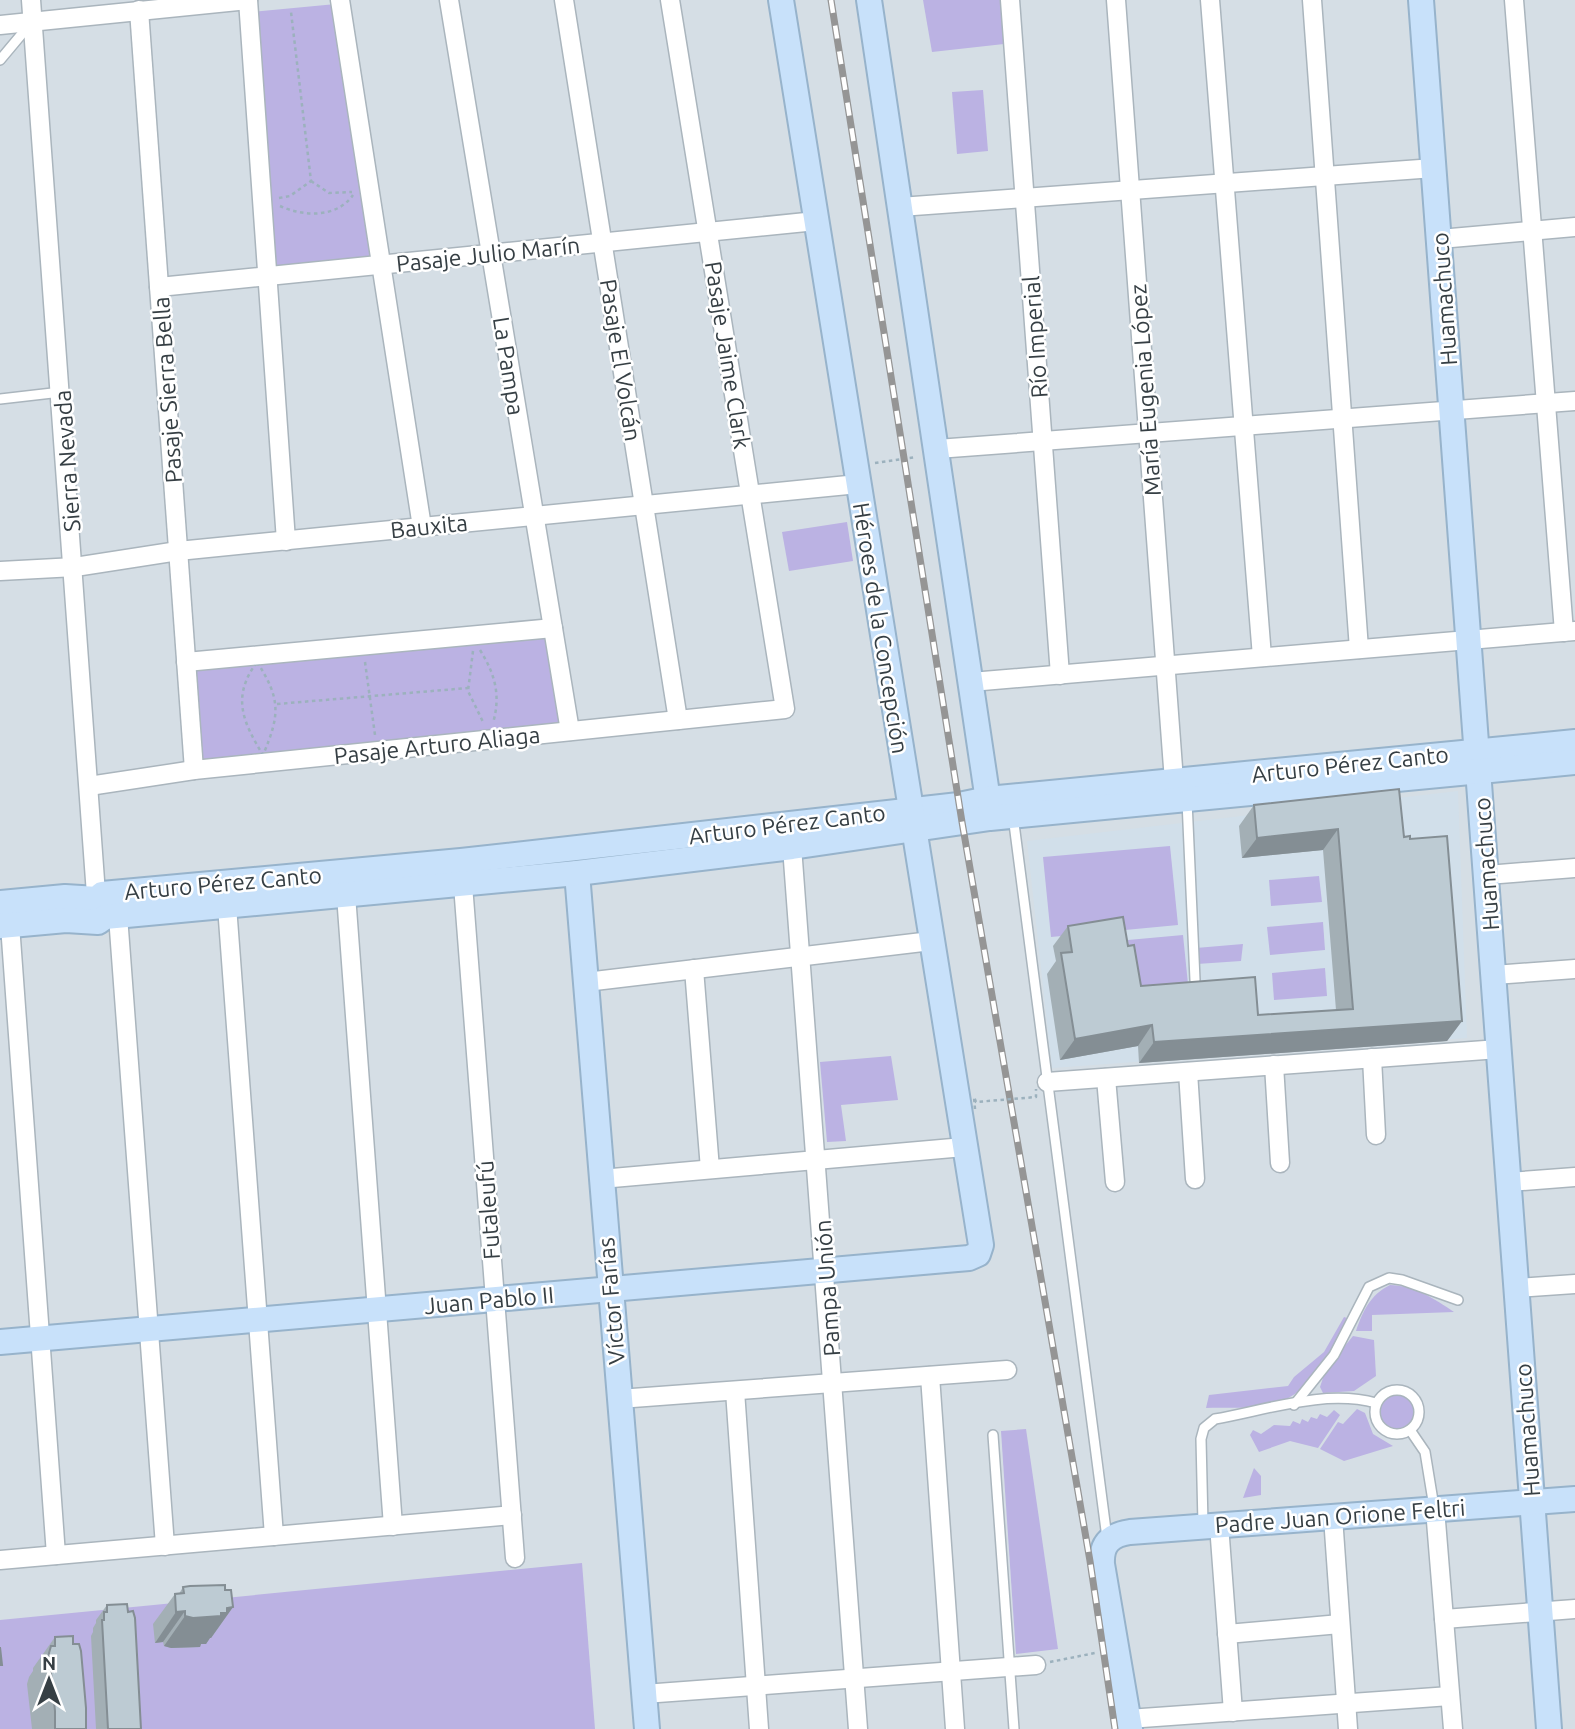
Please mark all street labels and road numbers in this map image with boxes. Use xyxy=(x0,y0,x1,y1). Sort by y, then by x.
street label: Huamachuco xyxy=(1427,231,1461,367)
street label: Pasaje Julio Marín xyxy=(395,232,581,276)
street label: Pasaje Jaime Clark xyxy=(701,259,755,451)
street label: Río Imperial xyxy=(1018,275,1052,399)
street label: Pasaje El Volcán xyxy=(596,277,646,443)
street label: María Eugenia López xyxy=(1125,283,1165,497)
street label: Pasaje Sierra Bella xyxy=(148,296,186,484)
street label: La Pampa xyxy=(489,315,529,417)
street label: Sierra Nevada xyxy=(50,389,84,533)
street label: Héroes de la Concepción xyxy=(849,501,913,755)
street label: Bauxita xyxy=(389,510,469,542)
street label: Pasaje Arturo Aliaga xyxy=(333,722,541,768)
street label: Arturo Pérez Canto xyxy=(1250,741,1450,787)
street label: Huamachuco xyxy=(1469,796,1503,932)
street label: Arturo Pérez Canto xyxy=(687,800,887,848)
street label: Arturo Pérez Canto xyxy=(123,862,323,904)
street label: Futaleufú xyxy=(472,1160,504,1260)
street label: Pampa Unión xyxy=(810,1219,844,1357)
street label: Víctor Farías xyxy=(593,1237,629,1365)
street label: Juan Pablo II xyxy=(423,1282,555,1318)
street label: Huamachuco xyxy=(1510,1362,1544,1498)
street label: Padre Juan Orione Feltri xyxy=(1214,1495,1466,1537)

